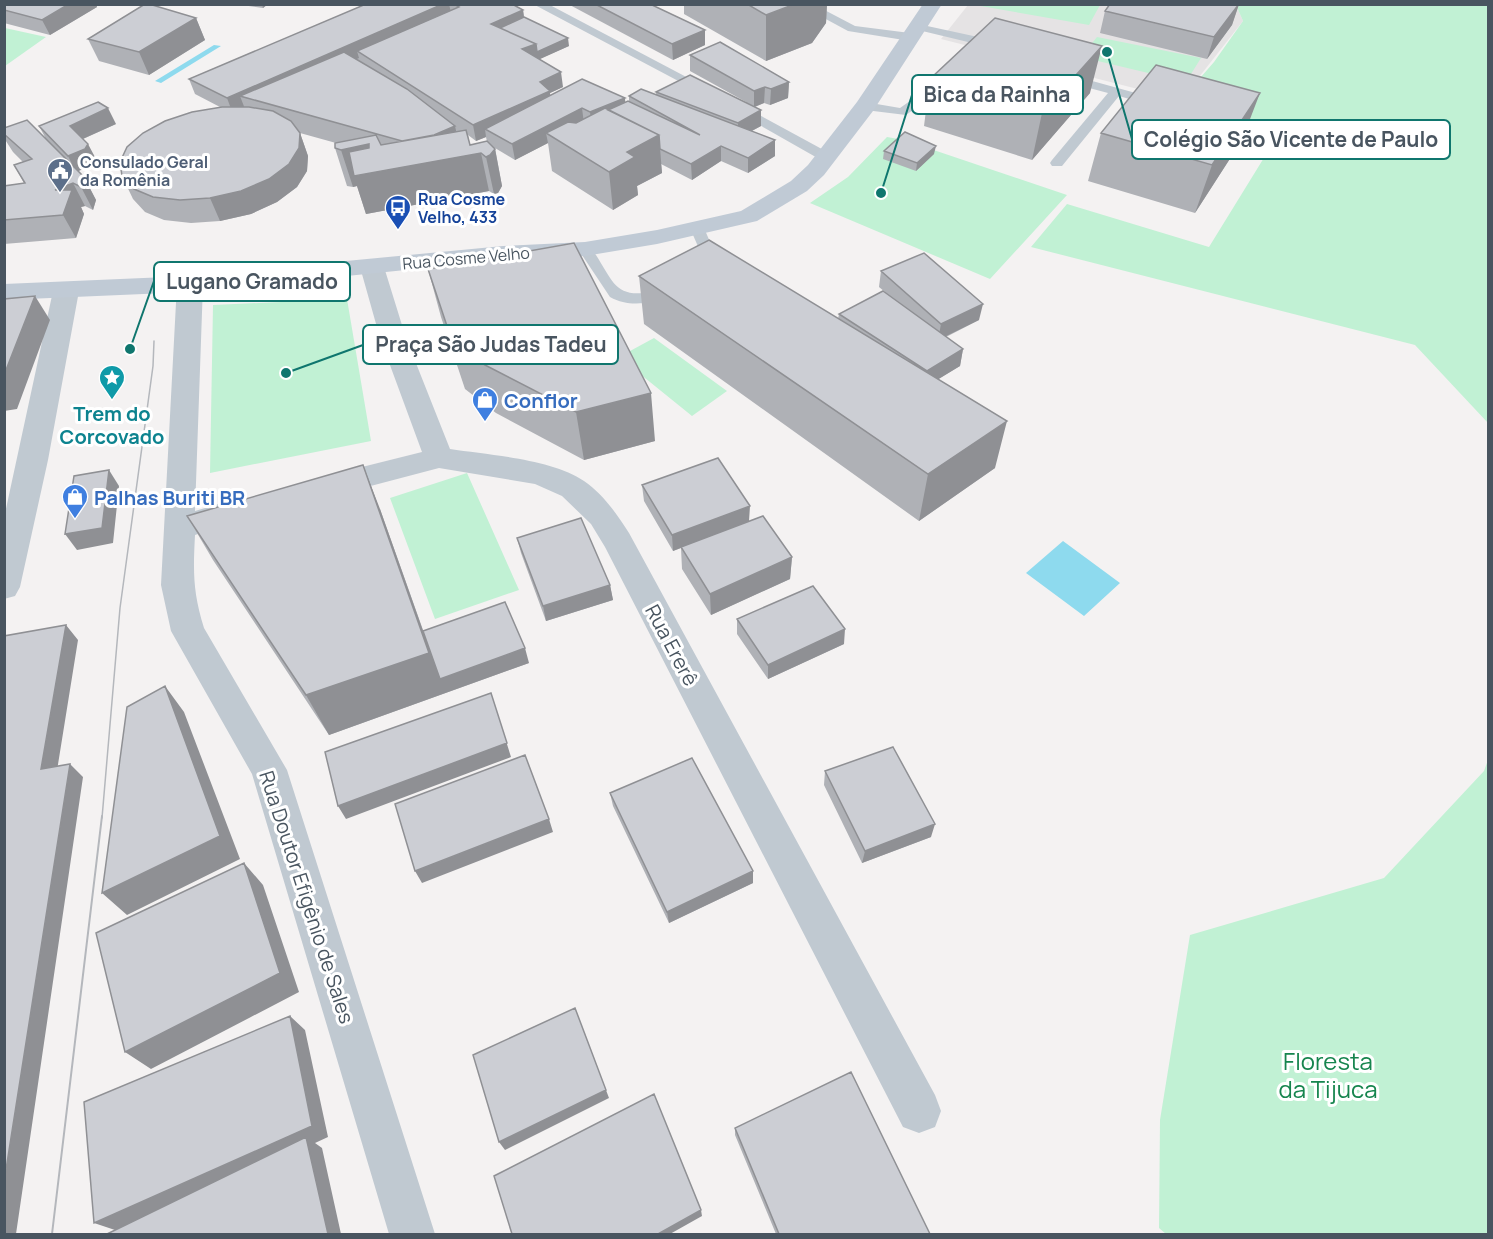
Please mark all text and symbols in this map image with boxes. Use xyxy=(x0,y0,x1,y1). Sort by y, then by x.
callout: Bica da Rainha xyxy=(912,75,1083,114)
text: Bica da Rainha xyxy=(924,80,1070,108)
callout: Colégio São Vicente de Paulo xyxy=(1132,120,1450,159)
text: Colégio São Vicente de Paulo xyxy=(1144,125,1438,153)
place label: Consulado Geral da Romênia xyxy=(80,151,208,191)
public building icon: Consulado Geral da Romênia xyxy=(45,156,75,194)
place label: Rua Cosme Velho, 433 xyxy=(418,188,505,228)
bus stop icon: Rua Cosme Velho, 433 xyxy=(383,193,413,231)
street label: Rua Cosme Velho xyxy=(401,241,531,275)
callout: Lugano Gramado xyxy=(154,262,350,301)
text: Lugano Gramado xyxy=(166,267,338,295)
callout: Praça São Judas Tadeu xyxy=(363,325,618,364)
text: Praça São Judas Tadeu xyxy=(375,330,607,358)
place icon: Trem do Corcovado xyxy=(97,363,127,401)
shop icon: Conflor xyxy=(470,385,500,423)
place label: Conflor xyxy=(504,387,578,414)
place label: Trem do Corcovado xyxy=(60,400,164,450)
shop icon: Palhas Buriti BR xyxy=(60,482,90,520)
place label: Palhas Buriti BR xyxy=(94,484,245,511)
street label: Rua Ererê xyxy=(639,600,705,690)
street label: Rua Doutor Efigênio de Sales xyxy=(253,767,361,1027)
park label: Floresta da Tijuca xyxy=(1278,1044,1378,1105)

